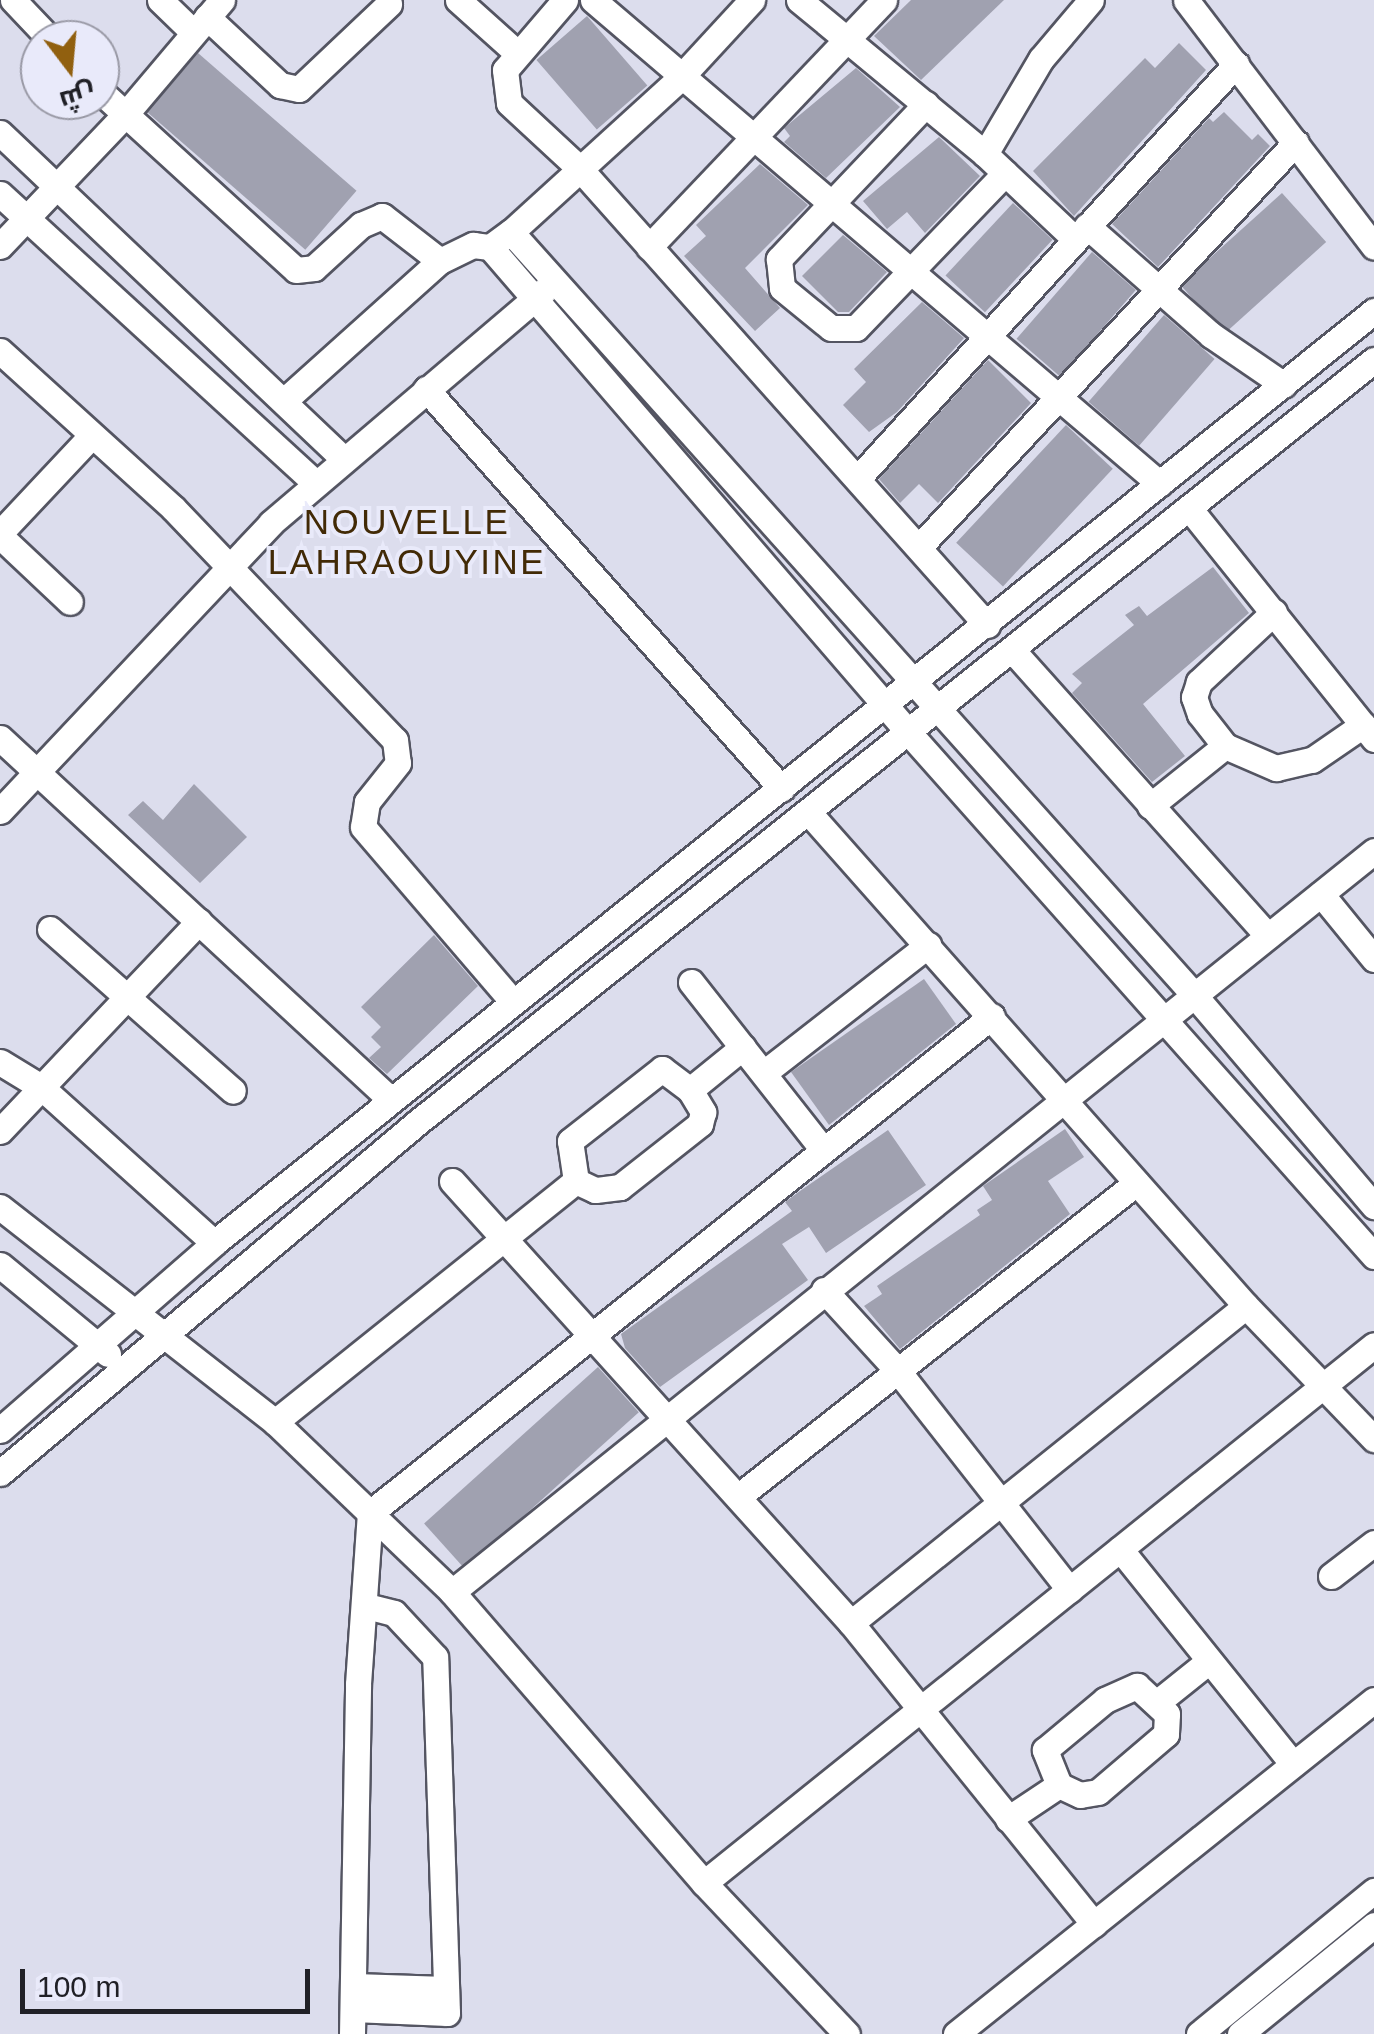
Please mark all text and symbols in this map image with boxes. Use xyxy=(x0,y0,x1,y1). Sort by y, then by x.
north arrow xyxy=(20,20,120,120)
text: ش xyxy=(56,78,99,117)
district label: NOUVELLE LAHRAOUYINE xyxy=(268,501,546,583)
scale bar xyxy=(25,1949,315,2011)
text: 100 m xyxy=(37,1970,120,2003)

